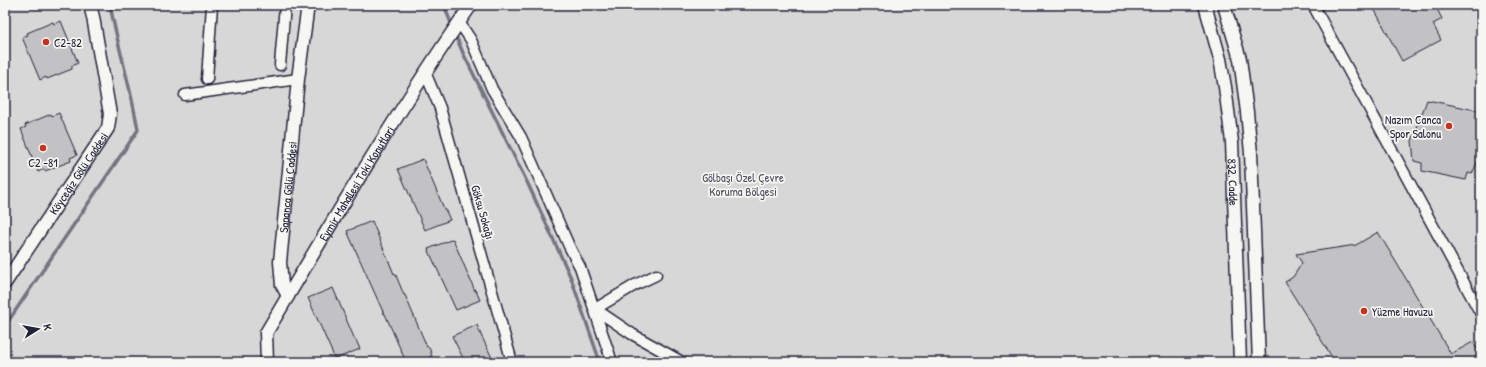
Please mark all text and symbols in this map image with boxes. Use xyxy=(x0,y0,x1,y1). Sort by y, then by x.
place label: C2-82 xyxy=(54,34,82,51)
marker: C2-82 xyxy=(41,37,51,47)
place label: Nazım Canca Spor Salonu xyxy=(1385,111,1441,142)
marker: Nazım Canca Spor Salonu xyxy=(1444,121,1454,131)
street label: Eymir Mahallesi Toki Konutlari xyxy=(314,122,398,244)
street label: Köyceğiz Gölü Caddesi xyxy=(44,128,112,218)
street label: Sapanca Gölü Caddesi xyxy=(274,140,300,234)
marker: C2 -81 xyxy=(38,143,48,153)
place label: C2 -81 xyxy=(28,154,58,171)
street label: 832. Cadde xyxy=(1224,158,1243,206)
park label: Gölbaşı Özel Çevre Koruma Bölgesi xyxy=(702,169,784,200)
street label: Göksu Sokağı xyxy=(467,183,499,241)
place label: Yüzme Havuzu xyxy=(1372,303,1433,320)
marker: Yüzme Havuzu xyxy=(1359,306,1369,316)
north arrow xyxy=(18,309,58,349)
text: K xyxy=(40,323,55,331)

